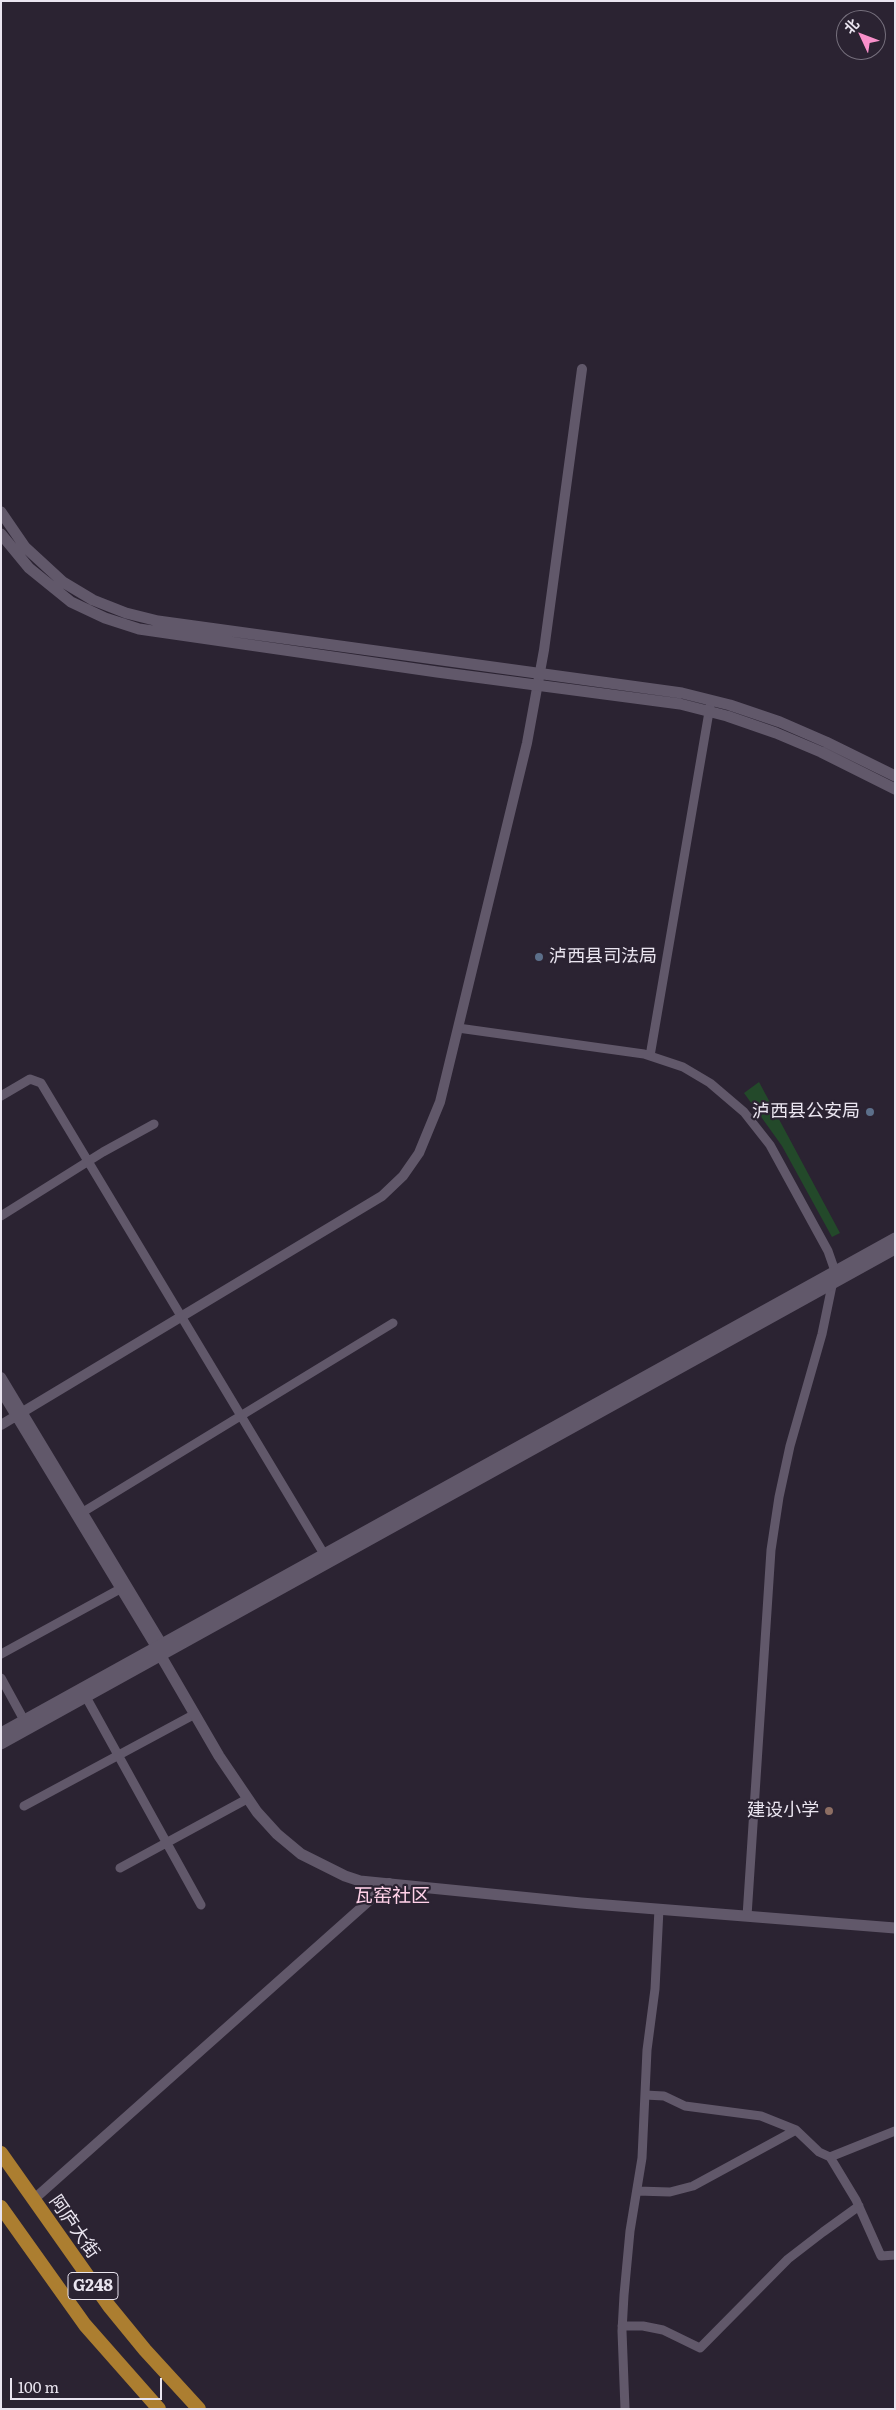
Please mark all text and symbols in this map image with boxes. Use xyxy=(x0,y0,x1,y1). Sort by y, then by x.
north arrow xyxy=(836,10,886,60)
text: 北 xyxy=(839,14,863,37)
place label: 泸西县司法局 xyxy=(549,946,657,968)
marker: 泸西县司法局 xyxy=(533,951,545,963)
place label: 泸西县公安局 xyxy=(752,1101,860,1123)
marker: 泸西县公安局 xyxy=(864,1106,876,1118)
place label: 建设小学 xyxy=(747,1800,819,1822)
marker: 建设小学 xyxy=(823,1805,835,1817)
district label: 瓦窑社区 xyxy=(354,1885,430,1907)
street label: 阿庐大街 xyxy=(45,2191,103,2263)
road number: G248 xyxy=(68,2272,118,2300)
scale bar xyxy=(12,2368,165,2400)
text: 100 m xyxy=(18,2375,59,2398)

